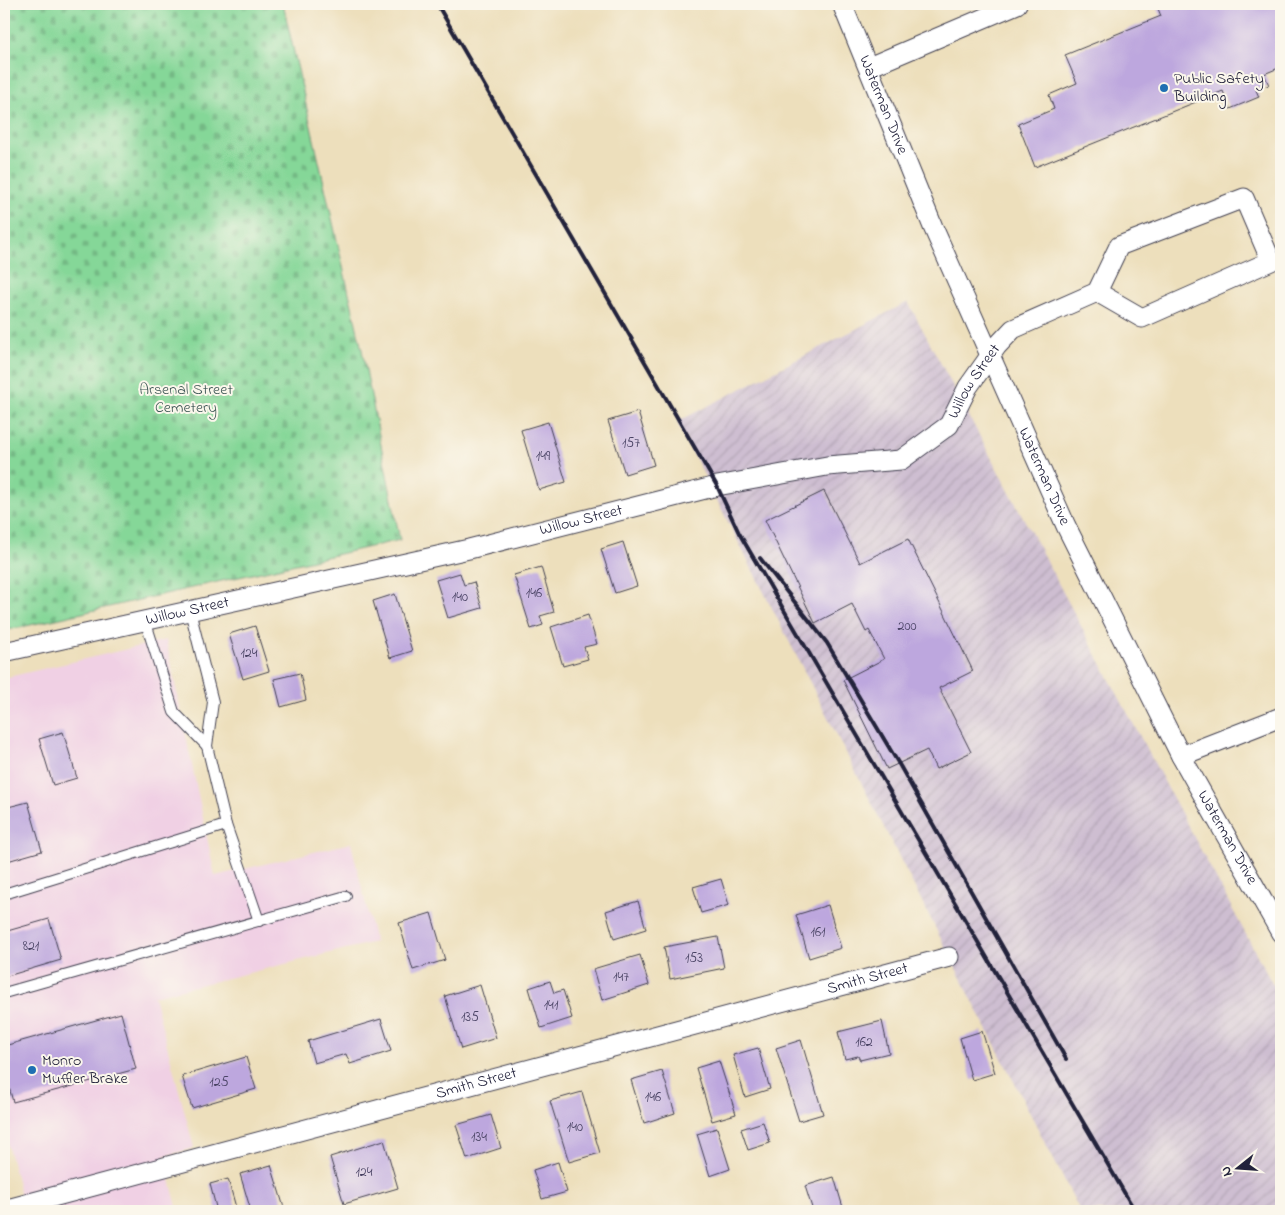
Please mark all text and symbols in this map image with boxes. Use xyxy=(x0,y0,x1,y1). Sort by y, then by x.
street label: Waterman Drive xyxy=(852,52,914,159)
place label: Public Safety Building xyxy=(1173,67,1264,109)
marker: Public Safety Building xyxy=(1158,82,1170,94)
street label: Willow Street xyxy=(942,339,1007,423)
park label: Arsenal Street Cemetery xyxy=(139,378,233,420)
street label: Waterman Drive xyxy=(1012,424,1077,530)
house number: 157 xyxy=(622,433,640,454)
house number: 149 xyxy=(536,446,551,467)
street label: Willow Street xyxy=(537,498,626,543)
house number: 146 xyxy=(526,583,542,604)
house number: 140 xyxy=(452,587,468,608)
street label: Willow Street xyxy=(144,590,232,632)
house number: 200 xyxy=(897,616,917,637)
house number: 124 xyxy=(240,643,258,664)
street label: Waterman Drive xyxy=(1191,786,1264,890)
house number: 161 xyxy=(810,922,826,943)
house number: 821 xyxy=(23,936,40,957)
house number: 153 xyxy=(685,948,703,969)
street label: Smith Street xyxy=(824,956,911,1001)
house number: 147 xyxy=(613,967,629,988)
house number: 141 xyxy=(544,995,559,1016)
house number: 135 xyxy=(461,1007,479,1028)
house number: 162 xyxy=(855,1032,873,1053)
place label: Monro Muffler Brake xyxy=(42,1049,128,1091)
street label: Smith Street xyxy=(433,1061,520,1106)
marker: Monro Muffler Brake xyxy=(26,1064,38,1076)
house number: 125 xyxy=(209,1072,229,1093)
house number: 146 xyxy=(645,1087,661,1108)
house number: 140 xyxy=(567,1117,583,1138)
house number: 134 xyxy=(471,1127,487,1148)
north arrow xyxy=(1212,1142,1262,1192)
house number: 124 xyxy=(355,1162,373,1183)
text: N xyxy=(1216,1164,1238,1179)

